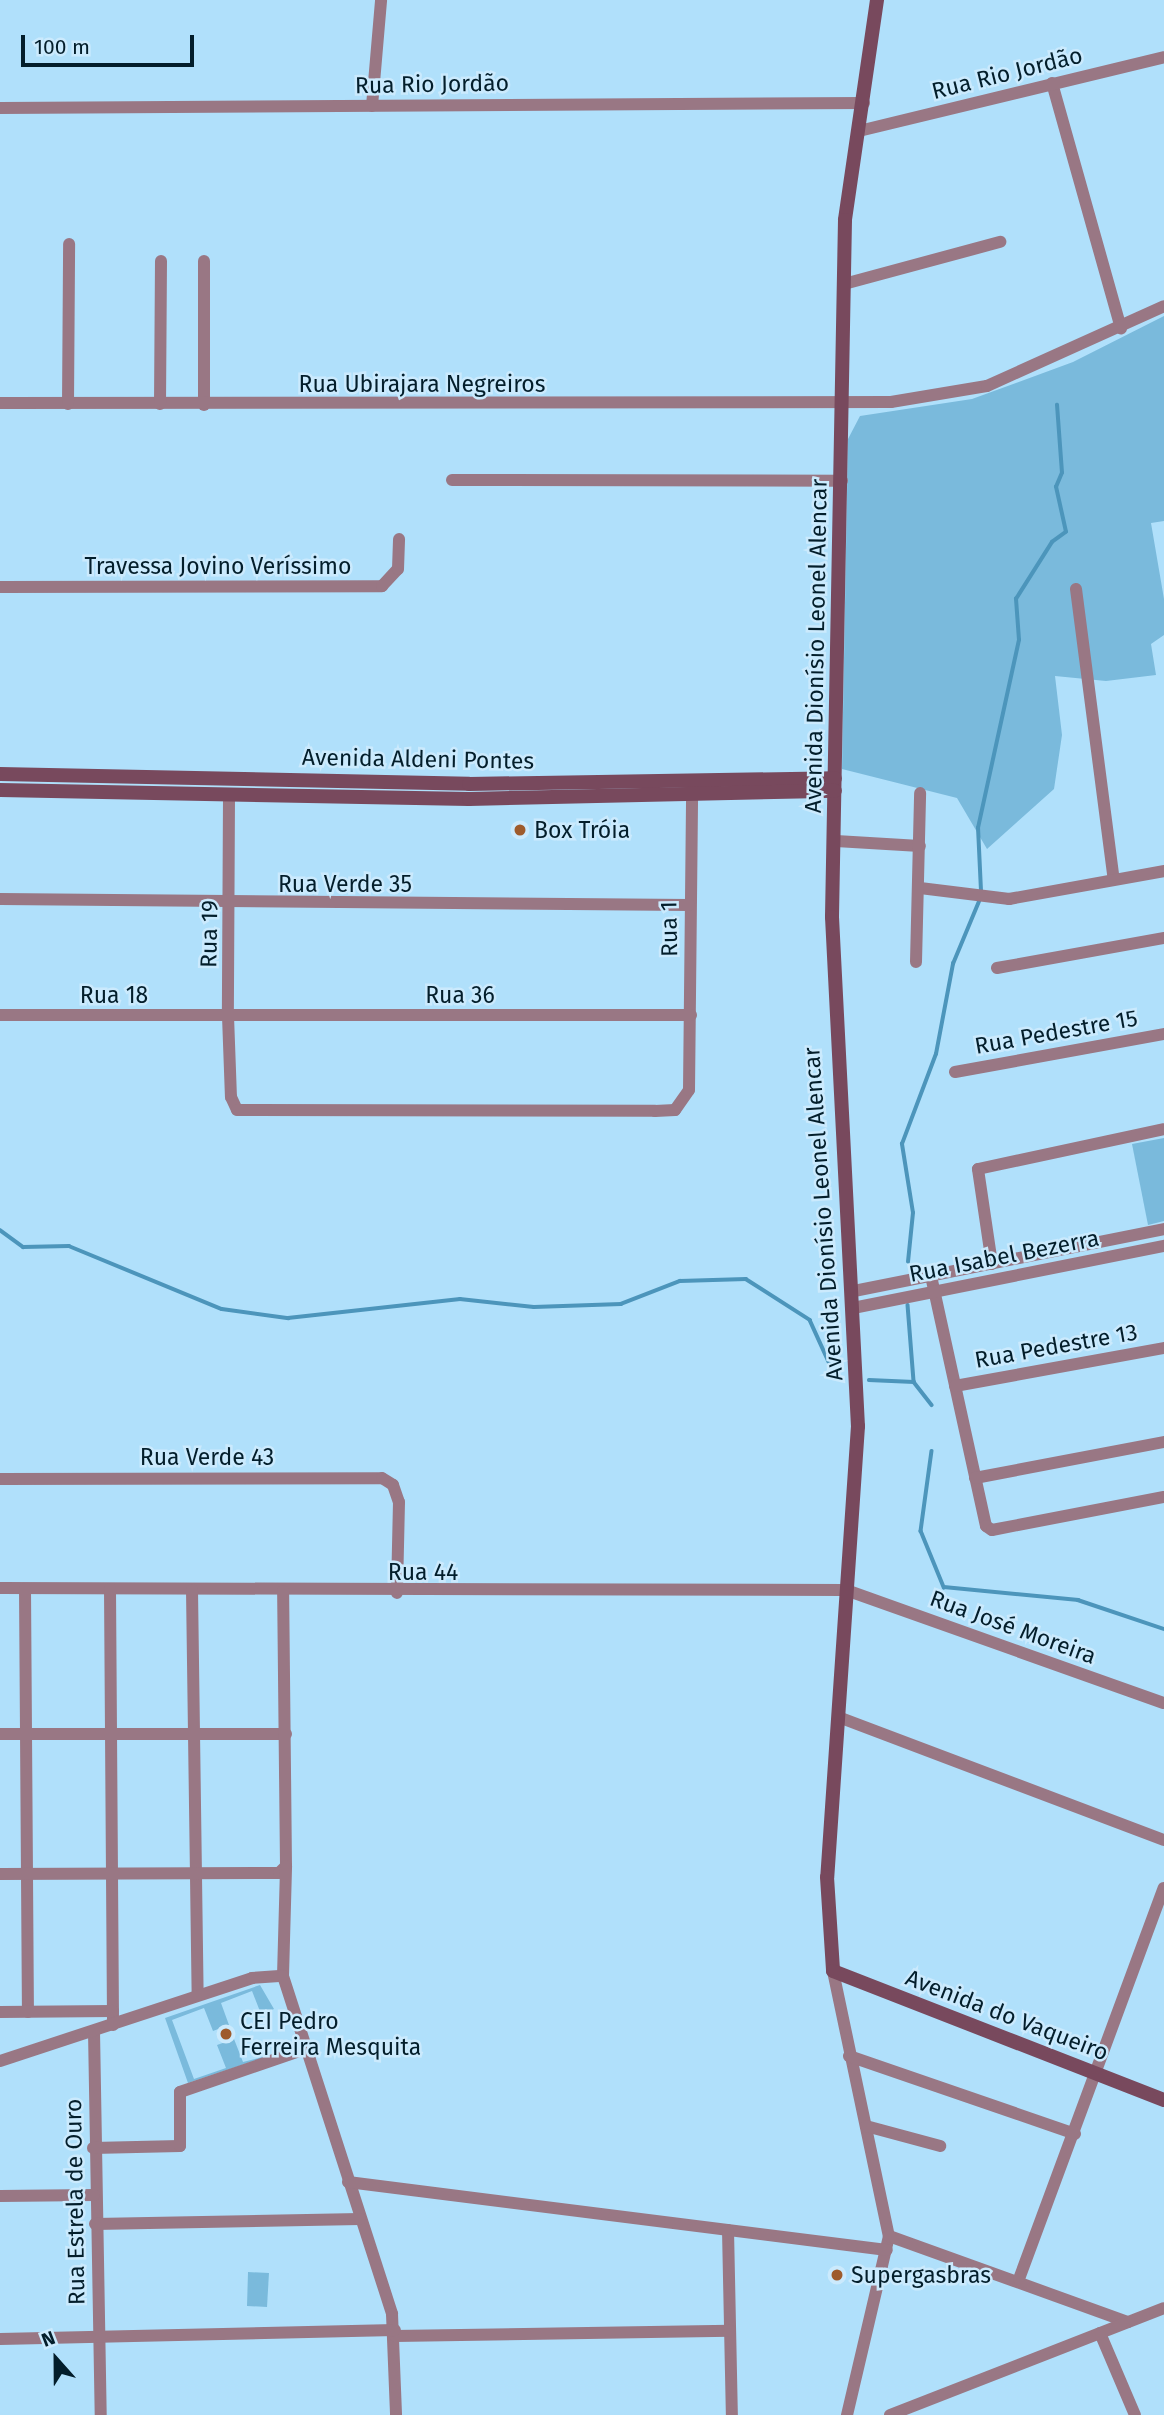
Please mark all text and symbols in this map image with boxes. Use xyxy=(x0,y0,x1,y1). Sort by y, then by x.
scale bar xyxy=(24,21,198,65)
text: 100 m xyxy=(34,34,90,60)
street label: Rua Rio Jordão xyxy=(929,41,1085,105)
street label: Rua Rio Jordão xyxy=(355,69,509,99)
street label: Rua Ubirajara Negreiros xyxy=(298,370,546,398)
street label: Avenida Dionísio Leonel Alencar xyxy=(799,479,833,813)
street label: Travessa Jovino Veríssimo xyxy=(85,552,351,580)
street label: Avenida Aldeni Pontes xyxy=(302,743,534,775)
place label: Box Tróia xyxy=(534,816,630,844)
marker: Box Tróia xyxy=(512,822,528,838)
street label: Rua Verde 35 xyxy=(278,870,412,898)
street label: Rua 19 xyxy=(195,900,223,968)
street label: Rua 1 xyxy=(655,901,683,957)
street label: Rua 18 xyxy=(80,981,148,1009)
street label: Rua 36 xyxy=(425,981,495,1009)
street label: Rua Pedestre 15 xyxy=(972,1004,1140,1060)
street label: Avenida Dionísio Leonel Alencar xyxy=(798,1046,848,1382)
street label: Rua Isabel Bezerra xyxy=(907,1224,1101,1288)
street label: Rua Pedestre 13 xyxy=(973,1318,1139,1374)
street label: Rua Verde 43 xyxy=(140,1443,274,1471)
street label: Rua 44 xyxy=(388,1558,458,1586)
street label: Rua José Moreira xyxy=(926,1584,1100,1670)
street label: Avenida do Vaqueiro xyxy=(902,1964,1112,2066)
place label: CEI Pedro Ferreira Mesquita xyxy=(240,2007,421,2061)
marker: CEI Pedro Ferreira Mesquita xyxy=(218,2026,234,2042)
street label: Rua Estrela de Ouro xyxy=(59,2099,91,2305)
place label: Supergasbras xyxy=(851,2261,991,2289)
marker: Supergasbras xyxy=(829,2267,845,2283)
north arrow xyxy=(21,2324,91,2394)
text: N xyxy=(38,2326,58,2352)

